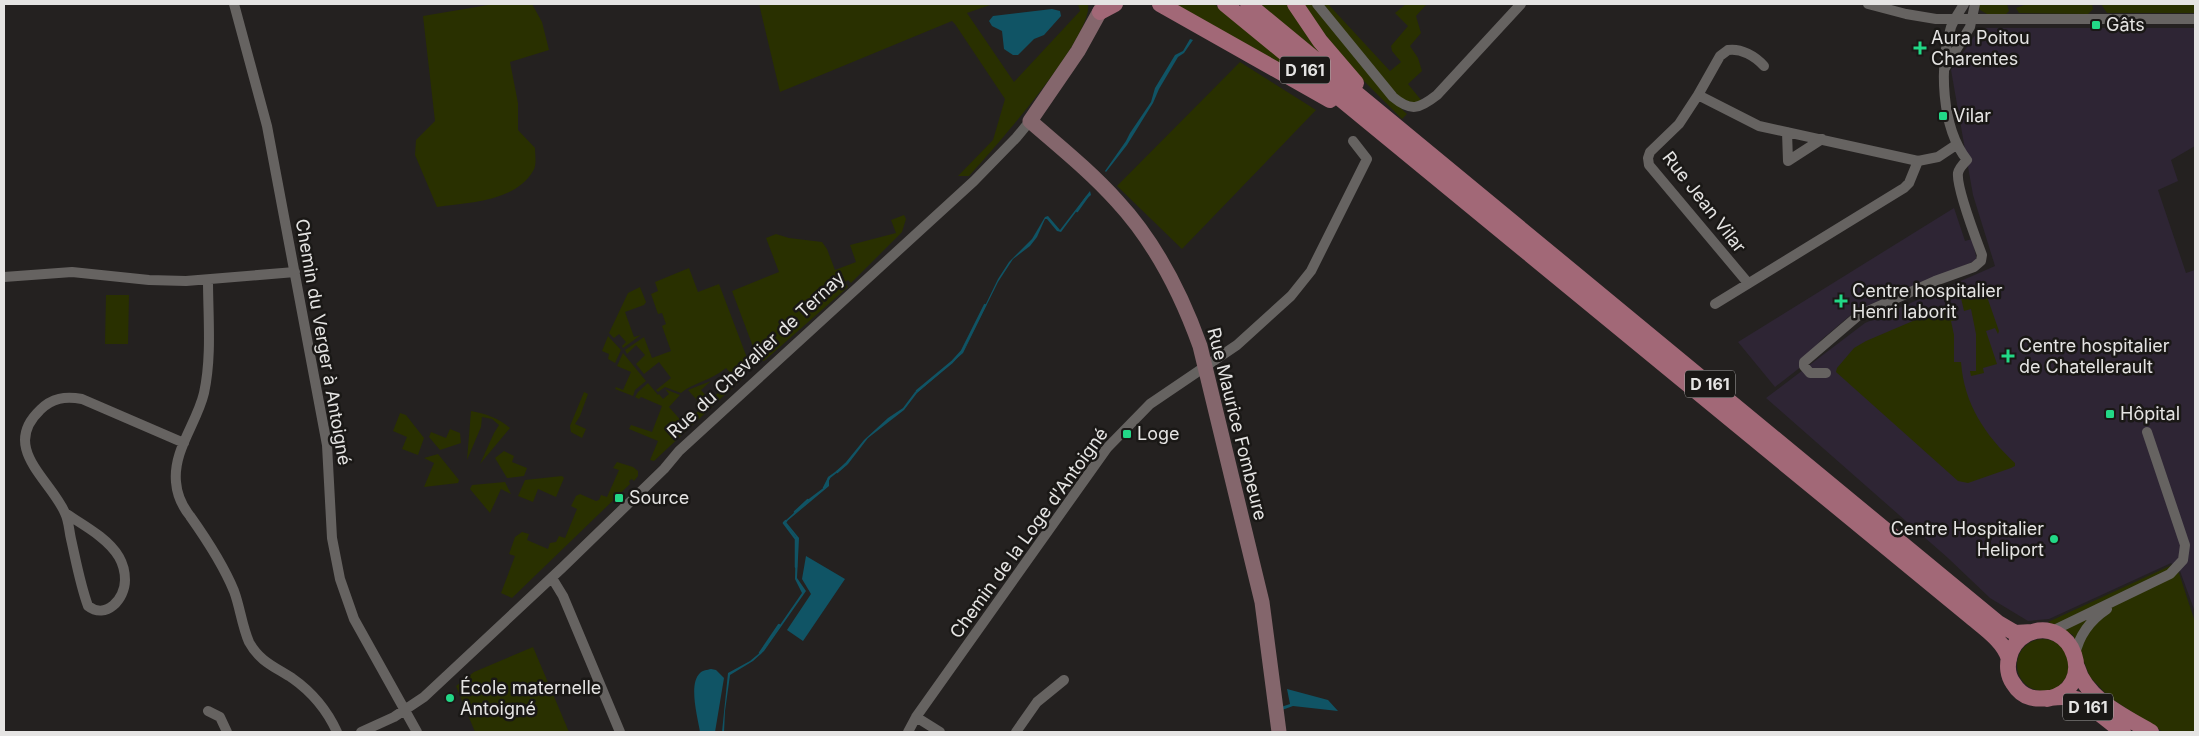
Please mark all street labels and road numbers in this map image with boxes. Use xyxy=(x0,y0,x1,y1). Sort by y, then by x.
road number: D 161 xyxy=(1280,56,1330,84)
street label: Rue Jean Vilar xyxy=(1658,147,1751,257)
street label: Chemin du Verger à Antoigné xyxy=(291,217,356,467)
street label: Rue du Chevalier de Ternay xyxy=(663,267,849,442)
street label: Rue Maurice Fombeure xyxy=(1203,325,1272,522)
road number: D 161 xyxy=(1685,370,1735,398)
street label: Chemin de la Loge d'Antoigné xyxy=(945,423,1112,642)
road number: D 161 xyxy=(2063,694,2113,720)

